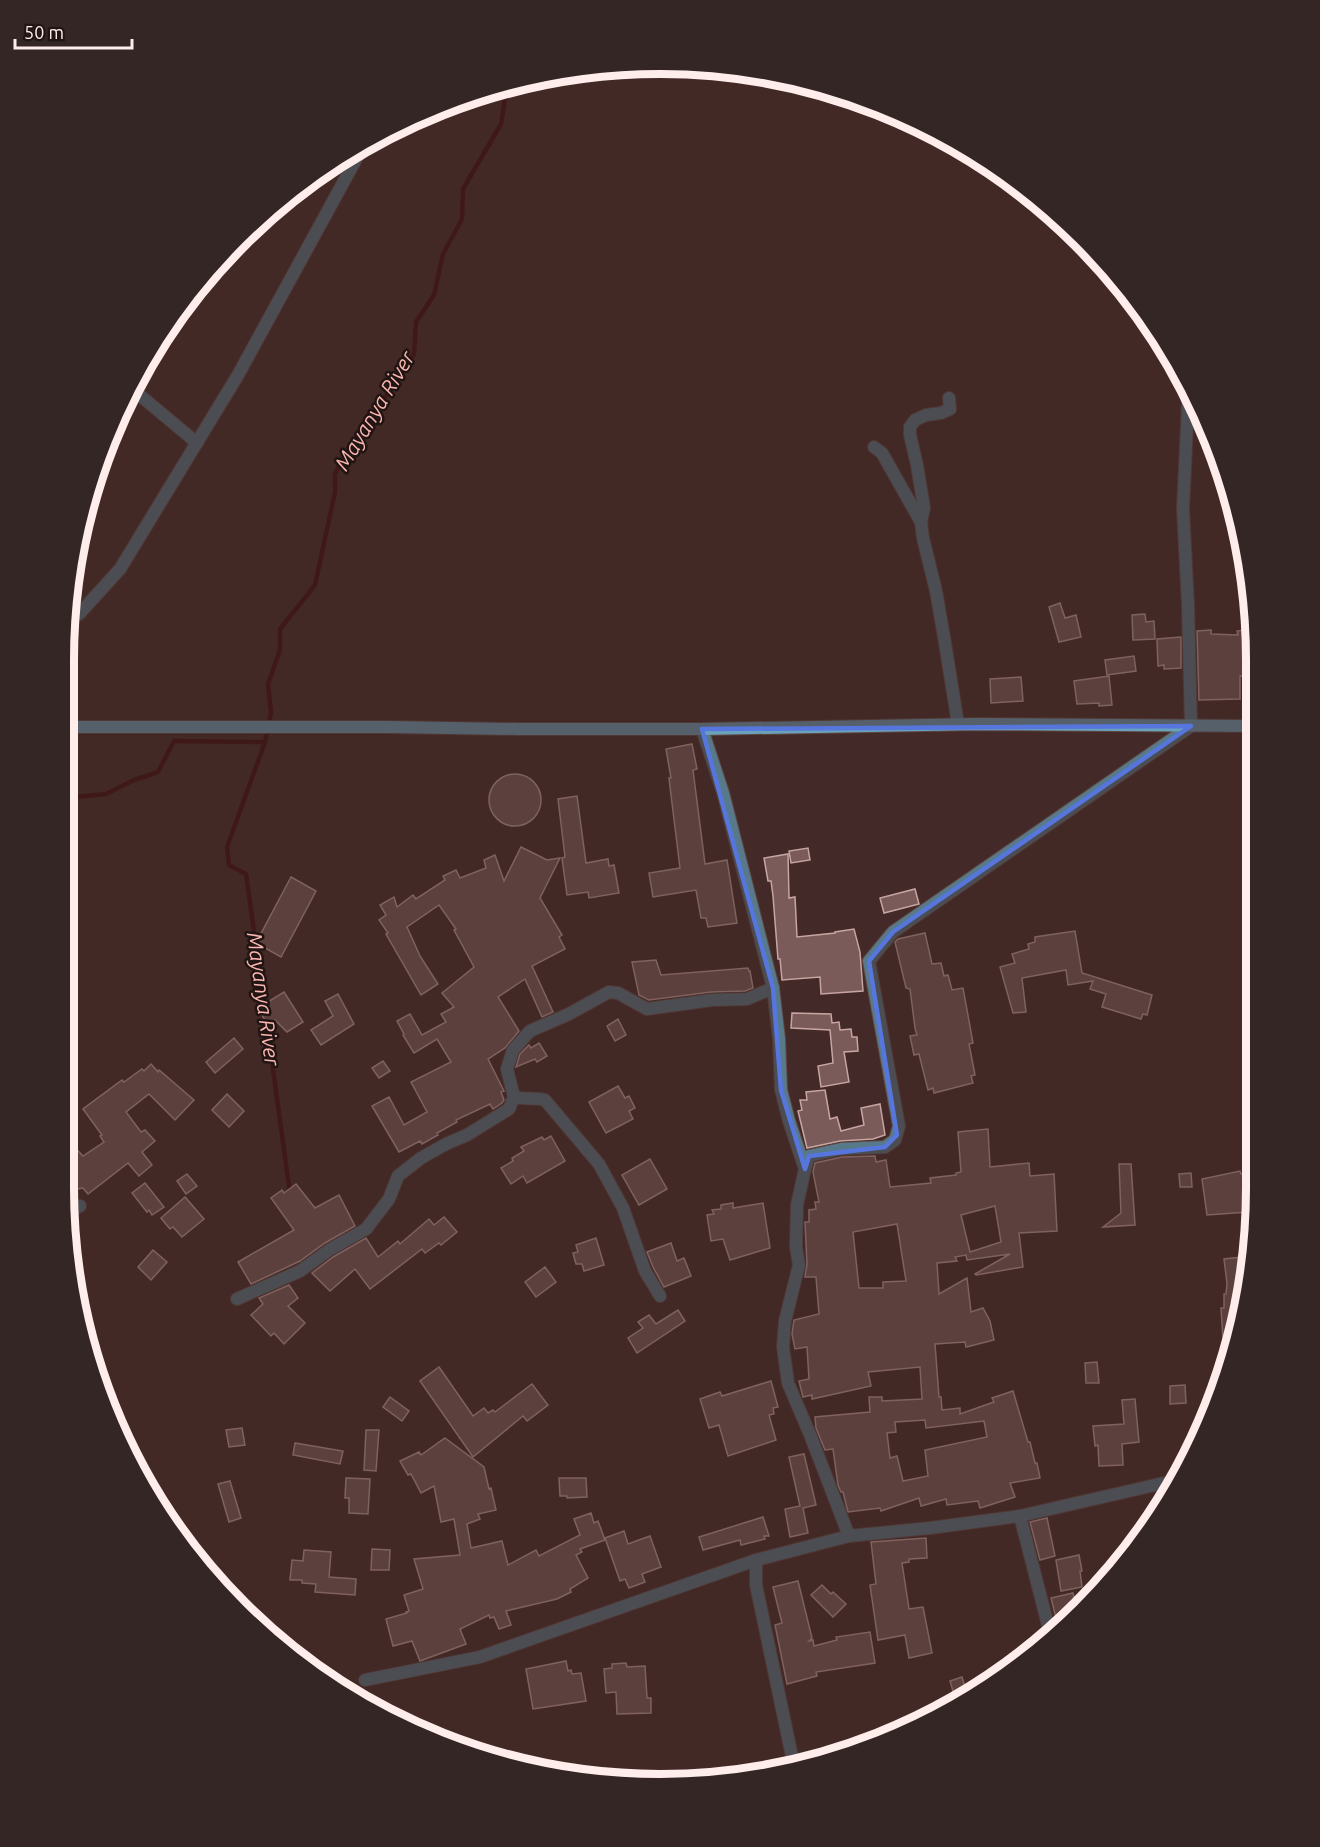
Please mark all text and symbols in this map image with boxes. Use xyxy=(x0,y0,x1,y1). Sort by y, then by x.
scale bar xyxy=(15,12,132,50)
text: 50 m xyxy=(24,22,64,42)
water label: Mayanya River xyxy=(329,346,420,474)
water label: Mayanya River xyxy=(243,931,285,1068)

